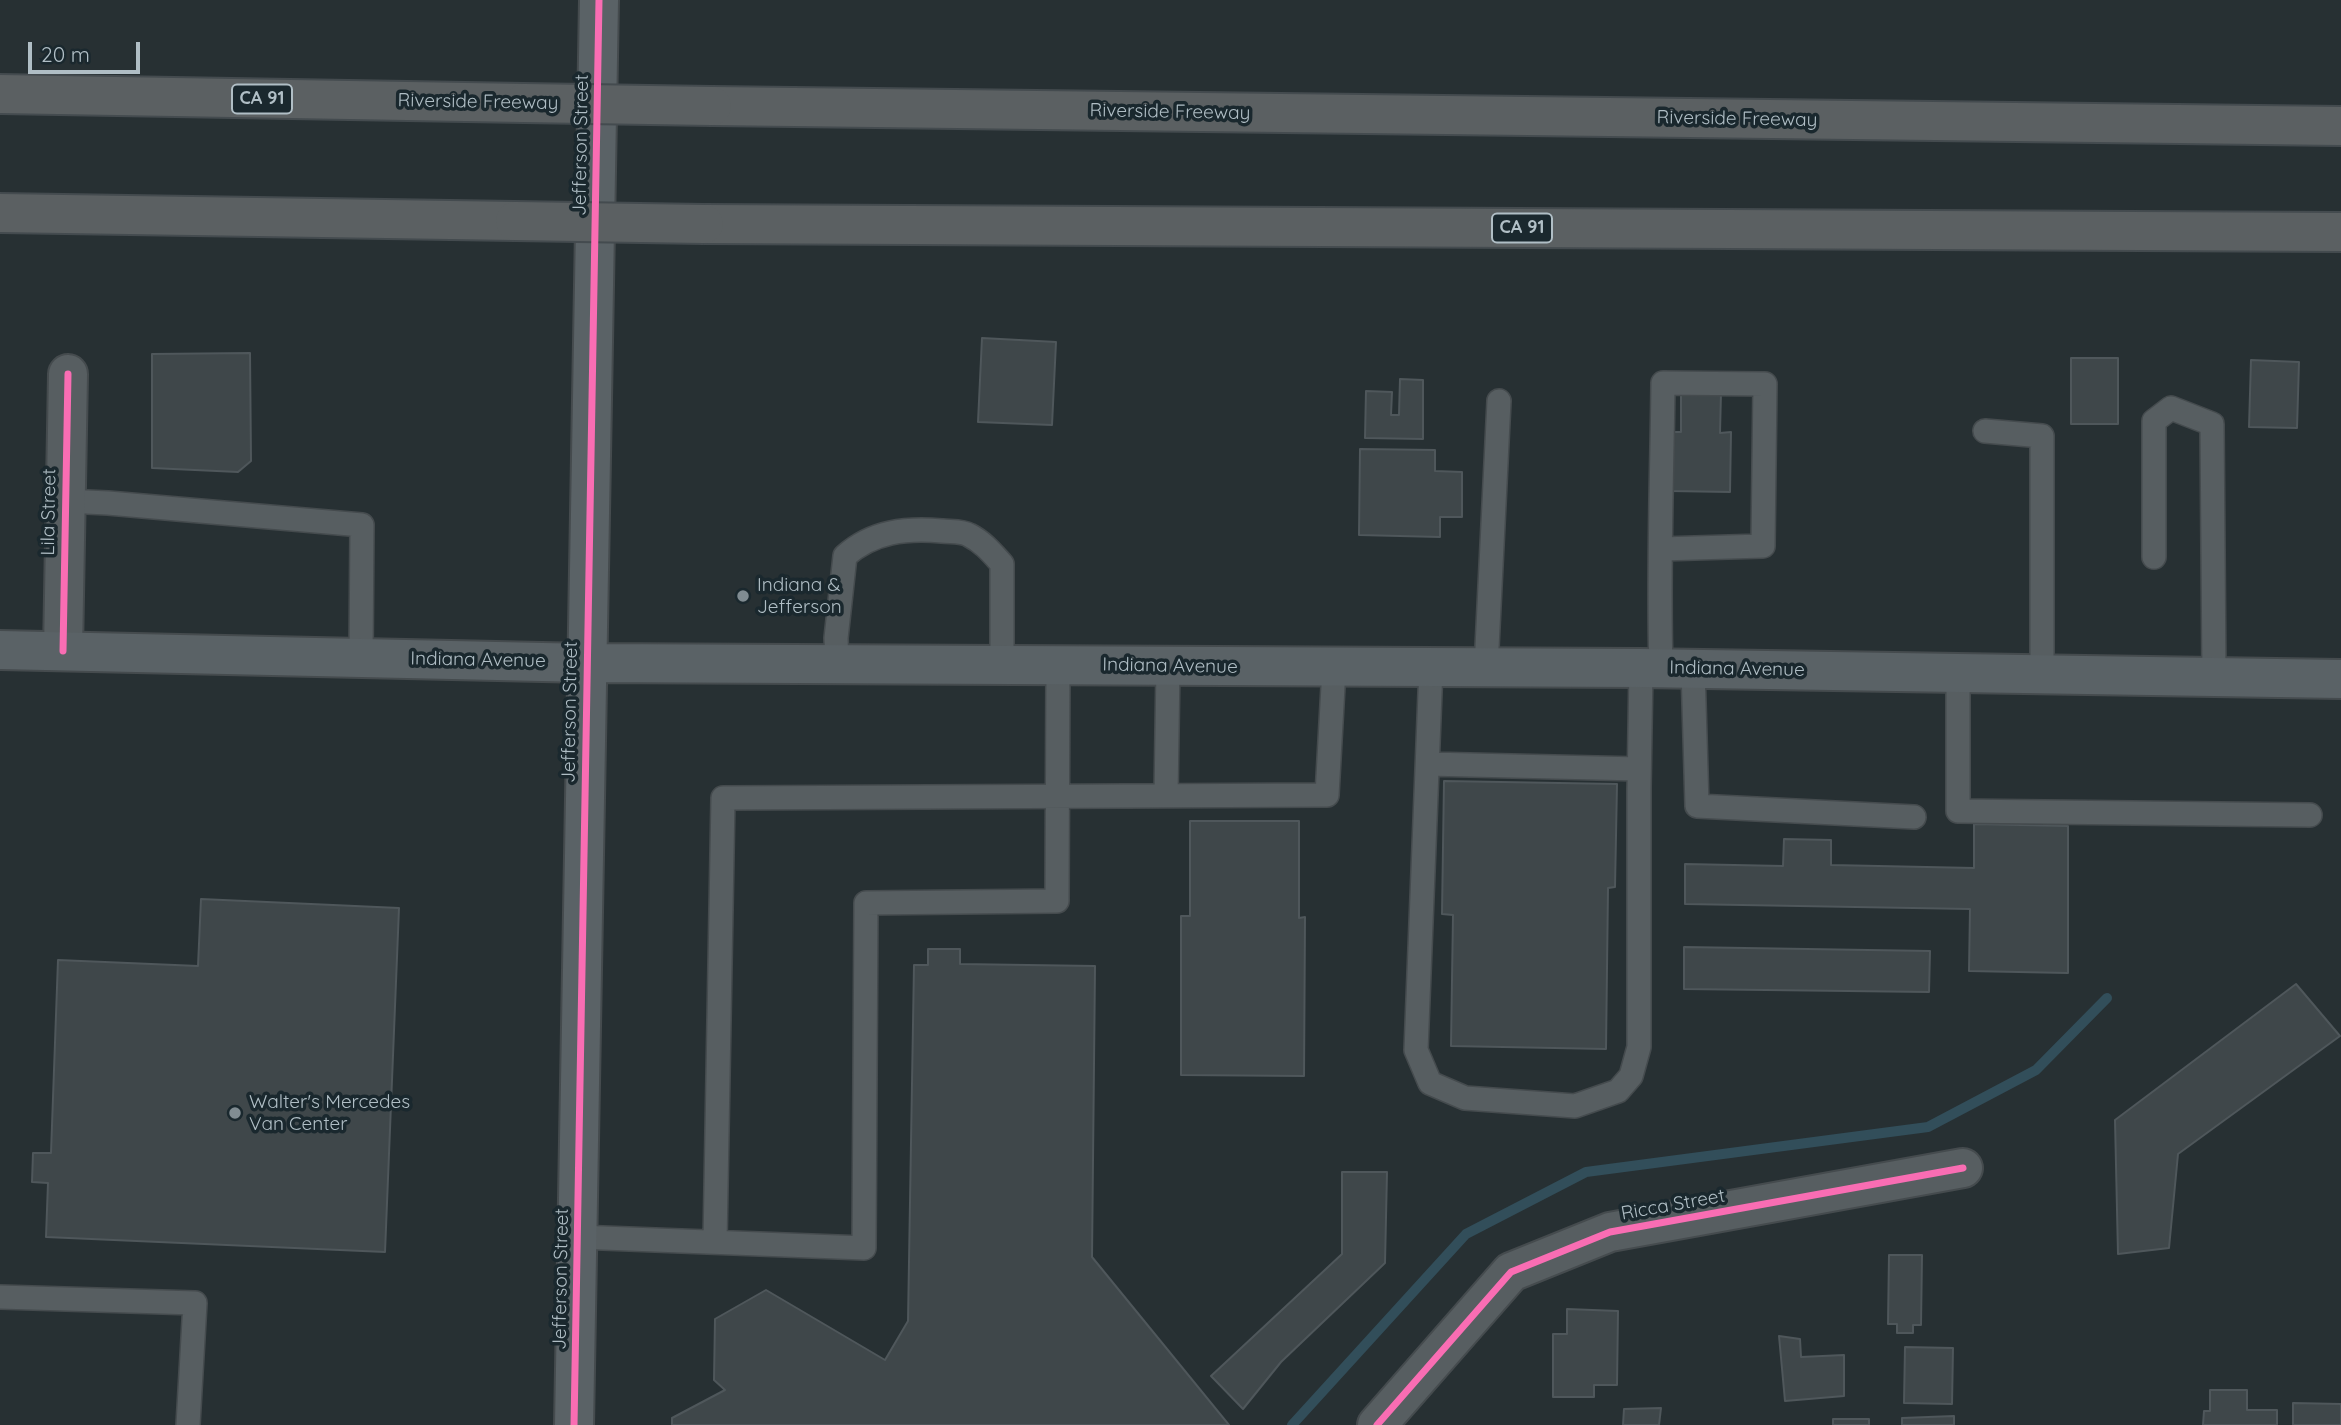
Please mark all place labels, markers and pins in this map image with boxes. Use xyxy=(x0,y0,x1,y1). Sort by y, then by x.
place label: Indiana & Jefferson xyxy=(757,574,842,618)
marker: Indiana & Jefferson xyxy=(735,588,751,604)
place label: Walter's Mercedes Van Center xyxy=(249,1091,410,1135)
marker: Walter's Mercedes Van Center xyxy=(227,1105,243,1121)

